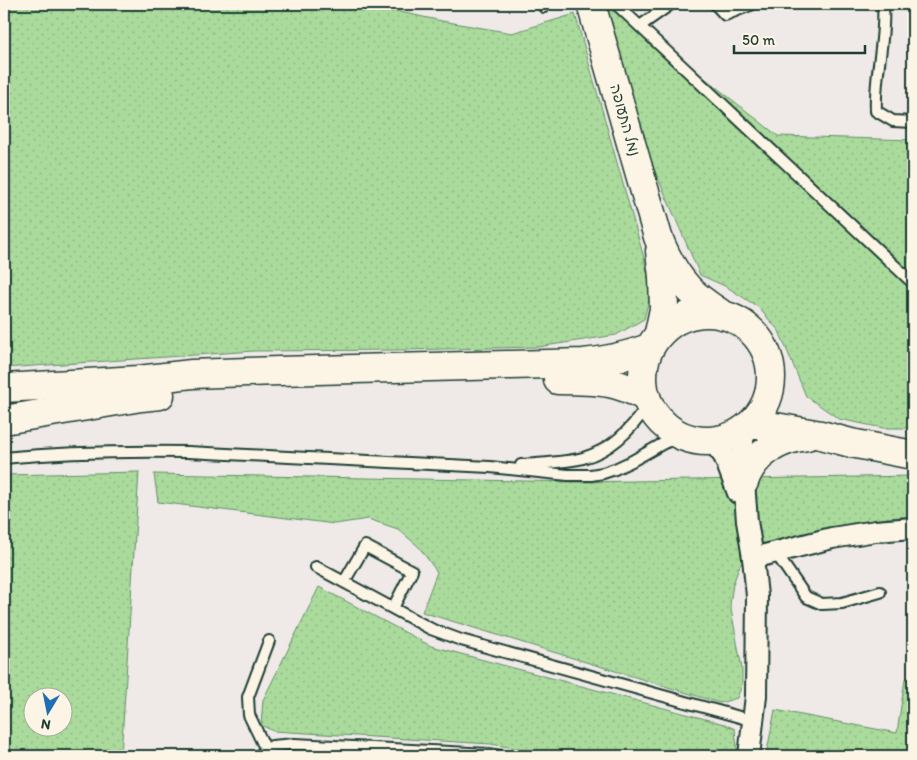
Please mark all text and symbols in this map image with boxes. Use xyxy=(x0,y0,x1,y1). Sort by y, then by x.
scale bar xyxy=(734,22,866,54)
text: 50 m xyxy=(742,31,775,49)
street label: נמל התעופה xyxy=(606,82,644,158)
north arrow xyxy=(22,688,72,738)
text: N xyxy=(40,715,52,734)

